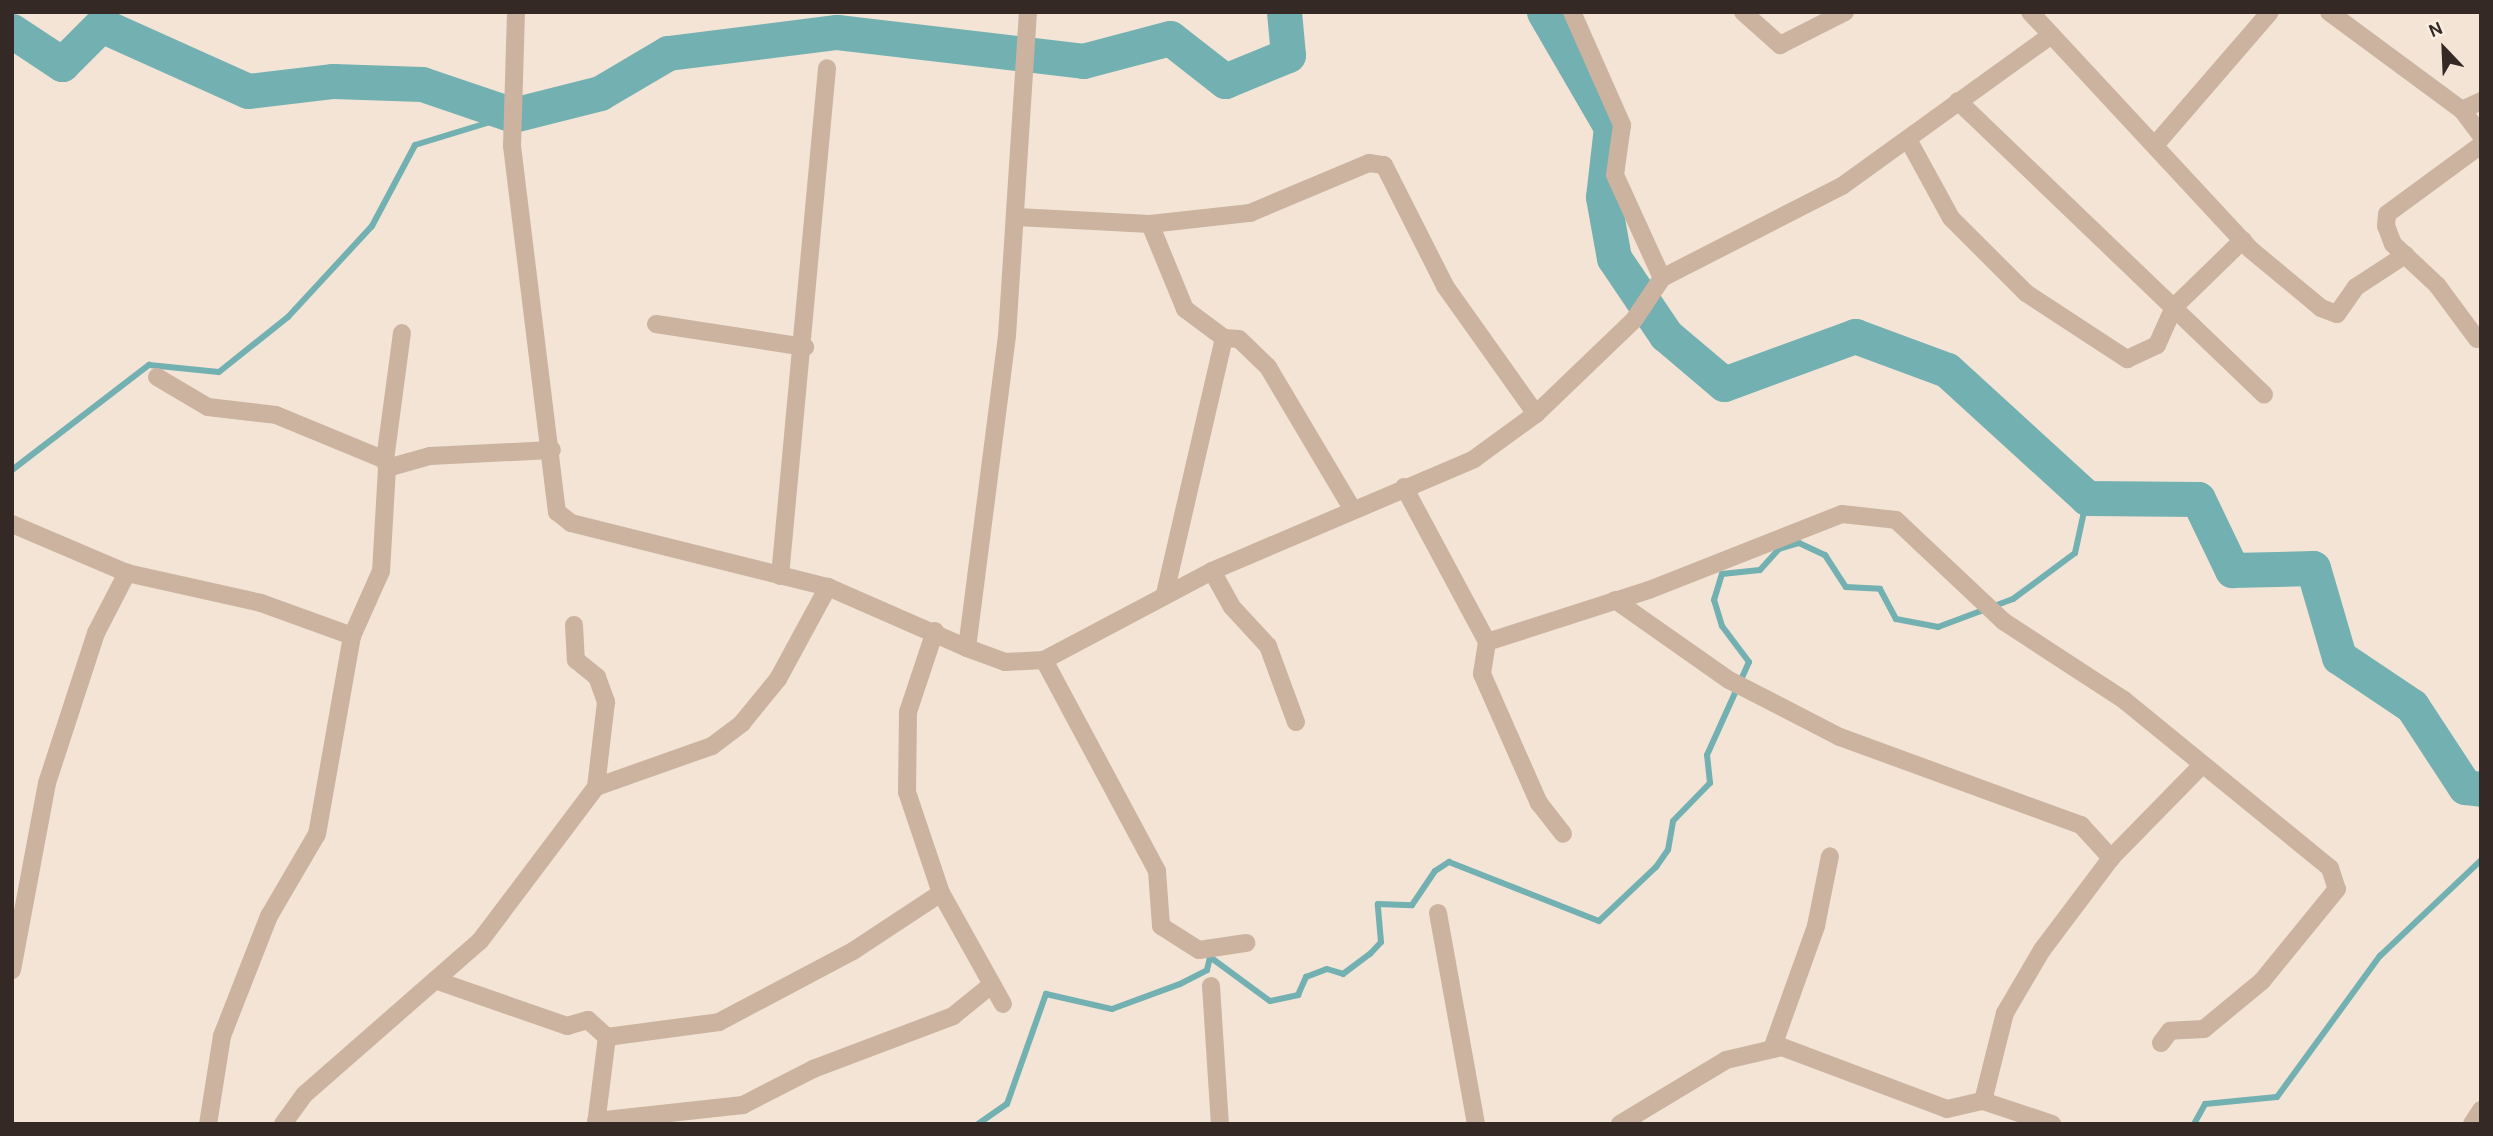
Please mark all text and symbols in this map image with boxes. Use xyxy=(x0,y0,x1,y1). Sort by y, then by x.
north arrow xyxy=(2409,14,2479,84)
text: N xyxy=(2425,17,2446,42)

